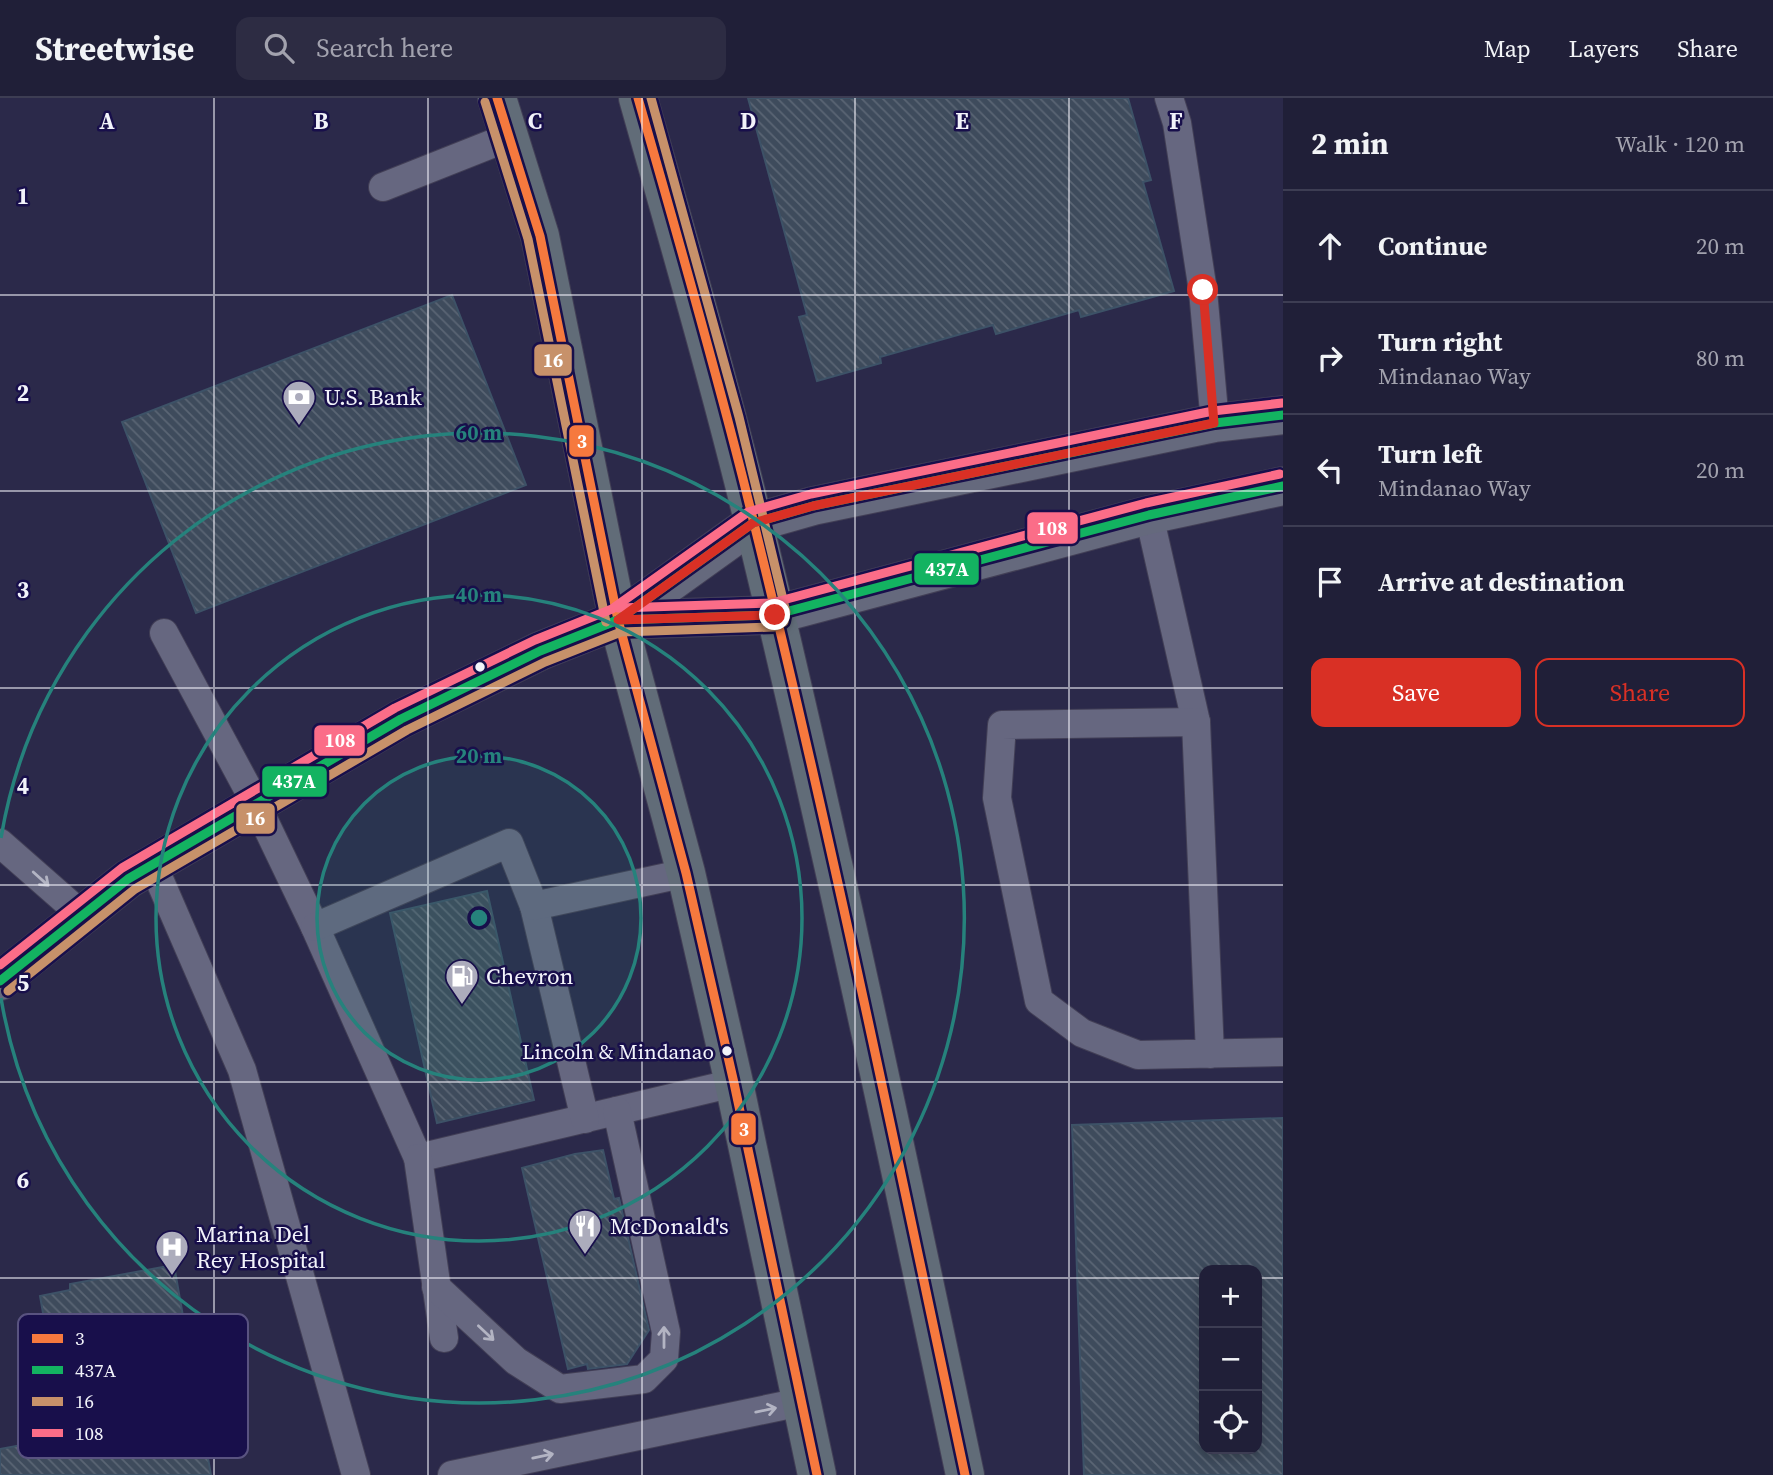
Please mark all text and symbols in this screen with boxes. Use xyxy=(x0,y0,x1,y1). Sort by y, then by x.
search box xyxy=(236,17,726,80)
text: Streetwise xyxy=(35,26,194,71)
icon: search xyxy=(260,29,298,67)
text: Search here xyxy=(316,30,453,66)
text: Map xyxy=(1484,32,1531,65)
text: Layers xyxy=(1569,32,1639,65)
text: Share xyxy=(1677,32,1738,65)
text: A xyxy=(99,105,115,137)
text: B xyxy=(314,105,329,137)
text: C xyxy=(528,105,542,137)
text: D xyxy=(740,105,756,137)
text: E xyxy=(955,105,969,137)
text: F xyxy=(1169,105,1183,137)
text: 2 min xyxy=(1311,123,1389,164)
text: Walk · 120 m xyxy=(1615,128,1745,160)
text: 1 xyxy=(17,180,29,212)
icon: ahead xyxy=(1311,227,1349,265)
text: Continue xyxy=(1378,228,1487,264)
text: 20 m xyxy=(1696,230,1745,262)
route start xyxy=(1187,274,1218,305)
text: Turn right xyxy=(1378,324,1502,360)
icon: right xyxy=(1311,339,1349,377)
text: 80 m xyxy=(1696,342,1745,374)
line badge: 16 xyxy=(533,343,573,377)
text: 16 xyxy=(543,347,563,373)
text: Mindanao Way xyxy=(1378,360,1531,392)
text: 2 xyxy=(17,377,29,409)
bank icon: U.S. Bank xyxy=(280,378,318,427)
place label: U.S. Bank xyxy=(324,381,422,413)
text: 60 m xyxy=(456,418,502,447)
line badge: 3 xyxy=(568,424,595,458)
text: 3 xyxy=(577,428,587,454)
text: Turn left xyxy=(1378,436,1482,472)
icon: left xyxy=(1311,451,1349,489)
text: 20 m xyxy=(1696,454,1745,486)
text: Mindanao Way xyxy=(1378,472,1531,504)
line badge: 108 xyxy=(1026,511,1079,545)
text: 108 xyxy=(1037,515,1067,541)
line badge: 437A xyxy=(913,552,980,586)
text: 437A xyxy=(925,556,969,582)
icon: arrive xyxy=(1311,563,1349,601)
text: Arrive at destination xyxy=(1378,564,1625,600)
text: 3 xyxy=(17,574,29,606)
text: 40 m xyxy=(456,580,502,609)
route end xyxy=(759,599,790,630)
button: Save xyxy=(1311,658,1521,727)
button: Share xyxy=(1535,658,1745,727)
unlabelled marker xyxy=(473,660,487,674)
line badge: 108 xyxy=(313,724,366,757)
text: 108 xyxy=(325,727,355,753)
text: 20 m xyxy=(456,741,502,770)
line badge: 437A xyxy=(261,765,328,798)
text: 437A xyxy=(272,768,316,794)
text: 4 xyxy=(17,770,29,802)
line badge: 16 xyxy=(235,802,276,835)
text: 16 xyxy=(245,805,265,831)
one-way arrow xyxy=(32,871,50,887)
centre of rings xyxy=(467,906,491,930)
fuel station icon: Chevron xyxy=(443,957,481,1006)
place label: Chevron xyxy=(486,960,574,992)
text: 5 xyxy=(17,967,29,999)
place label: Lincoln & Mindanao xyxy=(522,1037,714,1066)
marker: Lincoln & Mindanao xyxy=(720,1044,734,1058)
line badge: 3 xyxy=(730,1112,757,1146)
text: 3 xyxy=(739,1116,749,1142)
text: 6 xyxy=(17,1164,29,1196)
restaurant icon: McDonald's xyxy=(566,1207,604,1256)
place label: McDonald's xyxy=(610,1210,729,1242)
place label: Marina Del Rey Hospital xyxy=(196,1218,326,1276)
hospital icon: Marina Del Rey Hospital xyxy=(153,1228,191,1277)
map controls xyxy=(1199,1265,1262,1454)
button: + xyxy=(1199,1265,1262,1328)
legend xyxy=(18,1314,248,1458)
text: 3 xyxy=(75,1325,85,1351)
one-way arrow xyxy=(477,1325,495,1341)
one-way arrow xyxy=(658,1326,671,1349)
button: − xyxy=(1199,1328,1262,1391)
text: 437A xyxy=(75,1357,117,1383)
text: 16 xyxy=(75,1388,94,1414)
button: locate xyxy=(1199,1391,1262,1454)
one-way arrow xyxy=(754,1402,777,1416)
text: 108 xyxy=(75,1420,104,1446)
one-way arrow xyxy=(531,1449,554,1463)

